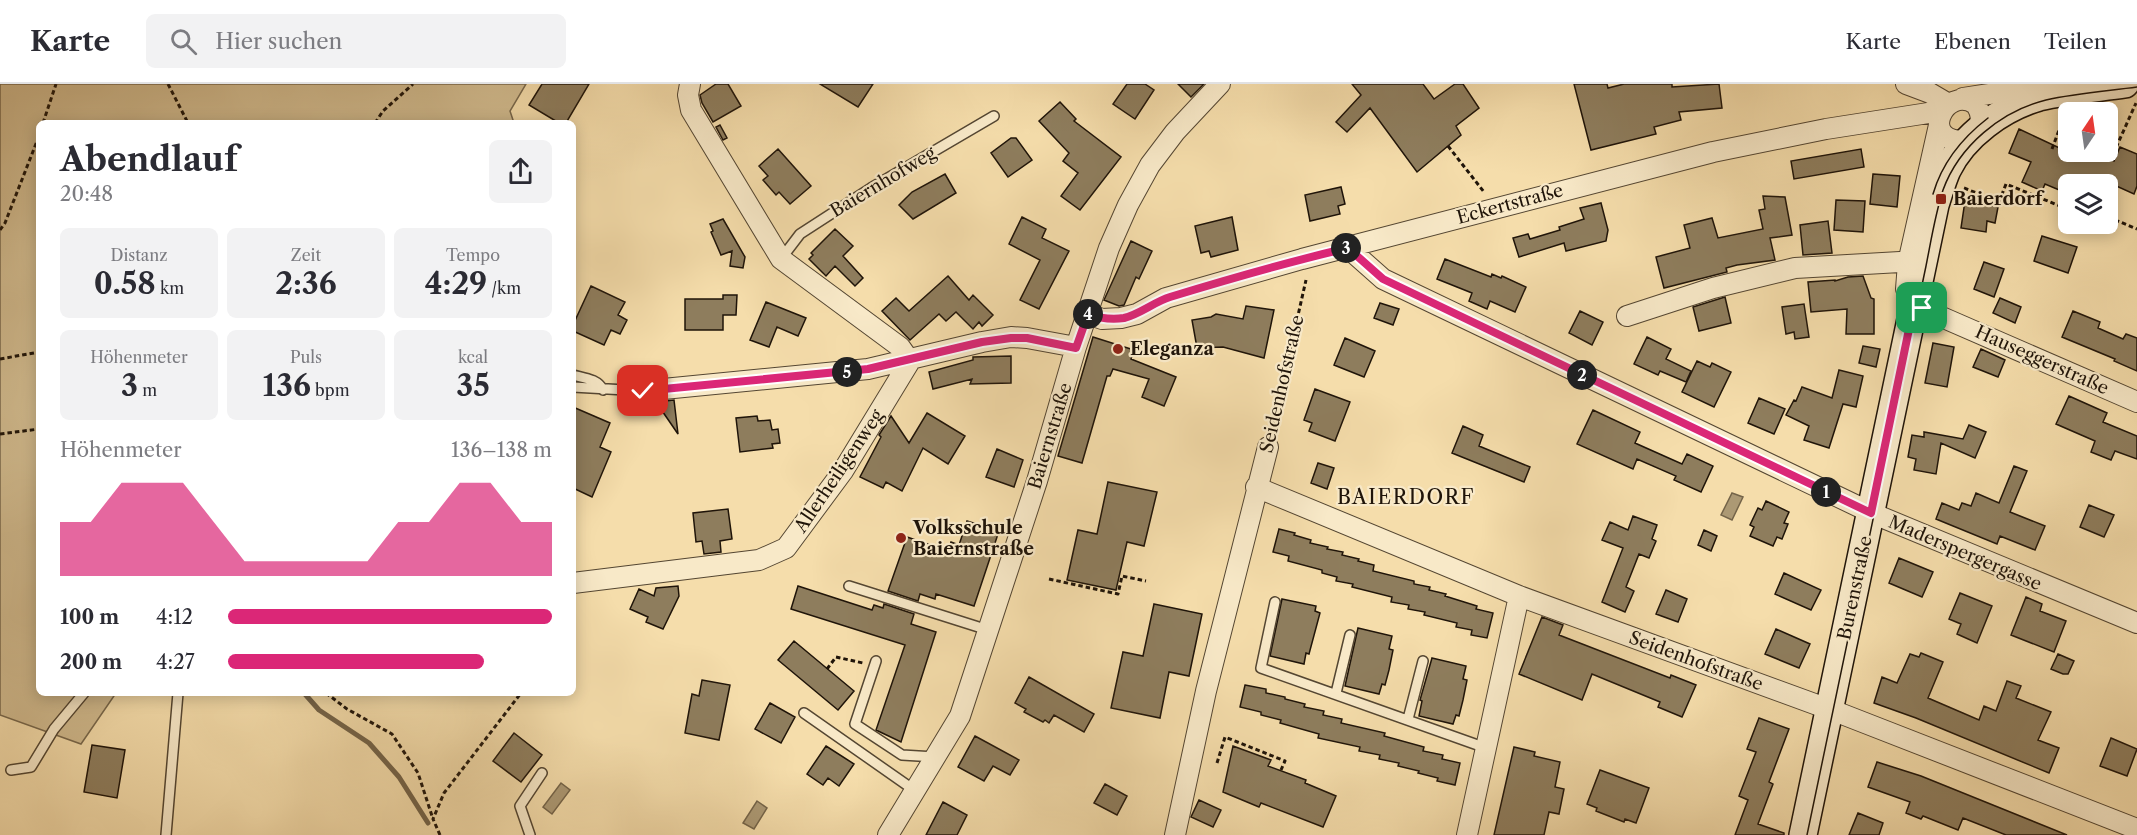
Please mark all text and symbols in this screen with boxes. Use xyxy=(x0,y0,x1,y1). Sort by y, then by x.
search box xyxy=(146,14,566,68)
text: Karte xyxy=(30,24,110,58)
icon: search xyxy=(167,25,200,58)
text: Hier suchen xyxy=(215,28,342,55)
text: Karte xyxy=(1846,29,1901,54)
text: Ebenen xyxy=(1934,29,2011,54)
text: Teilen xyxy=(2044,29,2107,54)
north arrow xyxy=(2058,102,2118,162)
map controls xyxy=(2058,102,2118,234)
text: Abendlauf xyxy=(60,139,238,180)
button: share xyxy=(489,140,552,203)
street label: Baiernhofweg xyxy=(826,142,940,222)
button: layers xyxy=(2058,174,2118,234)
street label: Eckertstraße xyxy=(1454,179,1566,229)
text: 20:48 xyxy=(60,182,113,206)
place label: Baierdorf xyxy=(1953,188,2045,210)
marker: Baierdorf xyxy=(1934,192,1948,206)
pin: 3 xyxy=(1331,233,1361,263)
text: 3 xyxy=(1341,238,1351,258)
text: Distanz xyxy=(110,245,168,265)
text: Zeit xyxy=(291,245,321,265)
text: Tempo xyxy=(446,245,500,265)
text: 0.58 xyxy=(94,265,156,302)
text: 2:36 xyxy=(275,265,337,302)
text: 4:29 xyxy=(425,265,487,302)
text: km xyxy=(156,278,184,298)
text: /km xyxy=(487,278,521,298)
pin xyxy=(1896,282,1947,333)
icon: arrive xyxy=(1905,291,1938,324)
pin: 4 xyxy=(1073,299,1103,329)
text: 4 xyxy=(1083,304,1093,324)
street label: Seidenhofstraße xyxy=(1255,313,1309,455)
street label: Hauseggerstraße xyxy=(1972,321,2112,399)
place label: Eleganza xyxy=(1130,338,1214,360)
marker: Eleganza xyxy=(1111,342,1125,356)
text: Höhenmeter xyxy=(90,347,188,367)
text: Puls xyxy=(290,347,322,367)
text: kcal xyxy=(458,347,488,367)
pin: 5 xyxy=(832,357,862,387)
pin: 2 xyxy=(1567,360,1597,390)
text: 5 xyxy=(843,362,851,382)
pin xyxy=(617,365,668,416)
text: 2 xyxy=(1577,365,1587,385)
text: 3 xyxy=(121,367,138,404)
text: 136 xyxy=(262,367,311,404)
text: 35 xyxy=(456,367,490,404)
icon: check xyxy=(626,374,659,407)
text: m xyxy=(138,380,157,400)
text: bpm xyxy=(311,380,350,400)
street label: Baiernstraße xyxy=(1023,380,1077,492)
street label: Allerheiligenweg xyxy=(789,405,889,538)
text: Höhenmeter xyxy=(60,438,182,462)
text: 136–138 m xyxy=(451,438,552,462)
pin: 1 xyxy=(1811,477,1841,507)
text: 1 xyxy=(1822,482,1830,502)
district label: BAIERDORF xyxy=(1337,485,1475,509)
street label: Maderspergergasse xyxy=(1885,511,2045,595)
place label: Volksschule Baiernstraße xyxy=(912,517,1034,560)
marker: Volksschule Baiernstraße xyxy=(894,531,908,545)
street label: Burenstraße xyxy=(1833,534,1877,642)
text: 100 m xyxy=(60,605,119,629)
text: 4:12 xyxy=(156,605,193,629)
street label: Seidenhofstraße xyxy=(1626,627,1766,695)
text: 200 m xyxy=(60,650,122,674)
text: 4:27 xyxy=(156,650,195,674)

